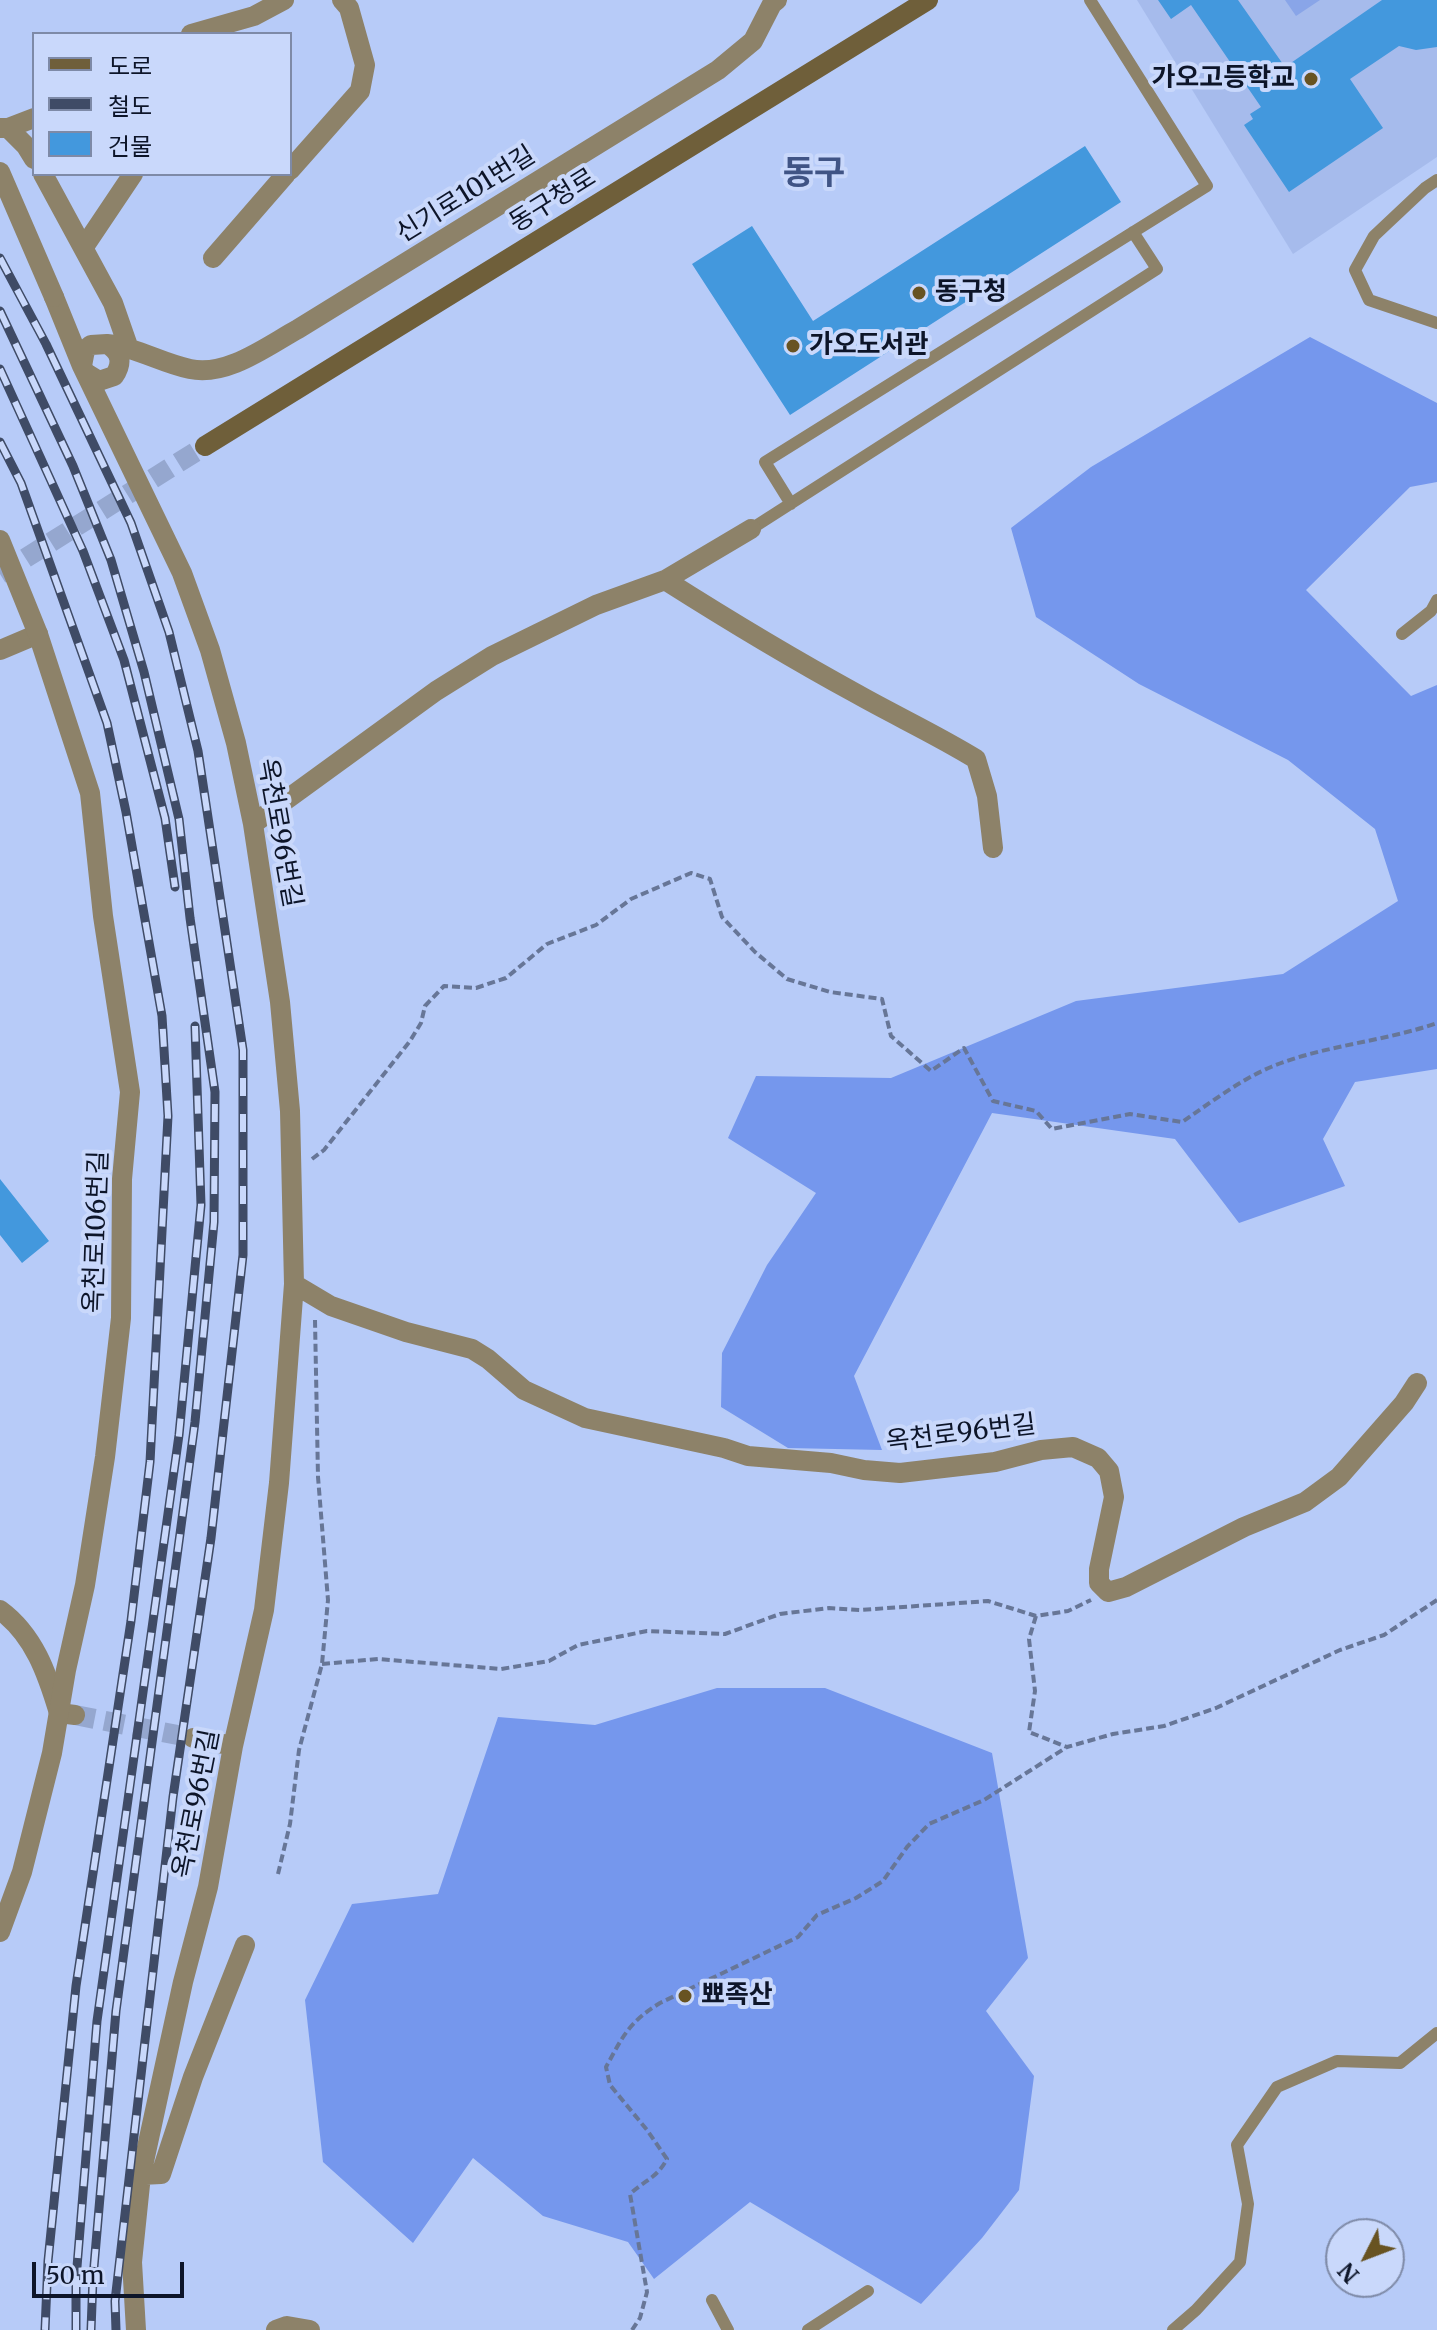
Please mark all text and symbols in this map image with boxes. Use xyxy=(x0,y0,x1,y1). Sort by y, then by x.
legend xyxy=(32,32,292,176)
text: 도로 xyxy=(108,51,152,82)
place label: 가오고등학교 xyxy=(1151,63,1295,95)
marker: 가오고등학교 xyxy=(1302,70,1320,88)
text: 철도 xyxy=(108,91,152,122)
text: 건물 xyxy=(108,131,152,162)
street label: 신기로101번길 xyxy=(391,140,541,250)
district label: 동구 xyxy=(783,154,845,194)
street label: 동구청로 xyxy=(504,162,602,240)
place label: 동구청 xyxy=(935,277,1007,309)
marker: 동구청 xyxy=(910,284,928,302)
place label: 가오도서관 xyxy=(809,330,929,362)
marker: 가오도서관 xyxy=(784,337,802,355)
street label: 옥천로96번길 xyxy=(251,756,307,910)
street label: 옥천로106번길 xyxy=(79,1150,115,1314)
street label: 옥천로96번길 xyxy=(884,1409,1038,1459)
street label: 옥천로96번길 xyxy=(167,1727,227,1881)
place label: 뾰족산 xyxy=(701,1980,773,2012)
marker: 뾰족산 xyxy=(676,1987,694,2005)
north arrow xyxy=(1325,2218,1405,2298)
scale bar xyxy=(36,2246,188,2296)
text: N xyxy=(1332,2257,1365,2289)
text: 50 m xyxy=(46,2260,105,2291)

